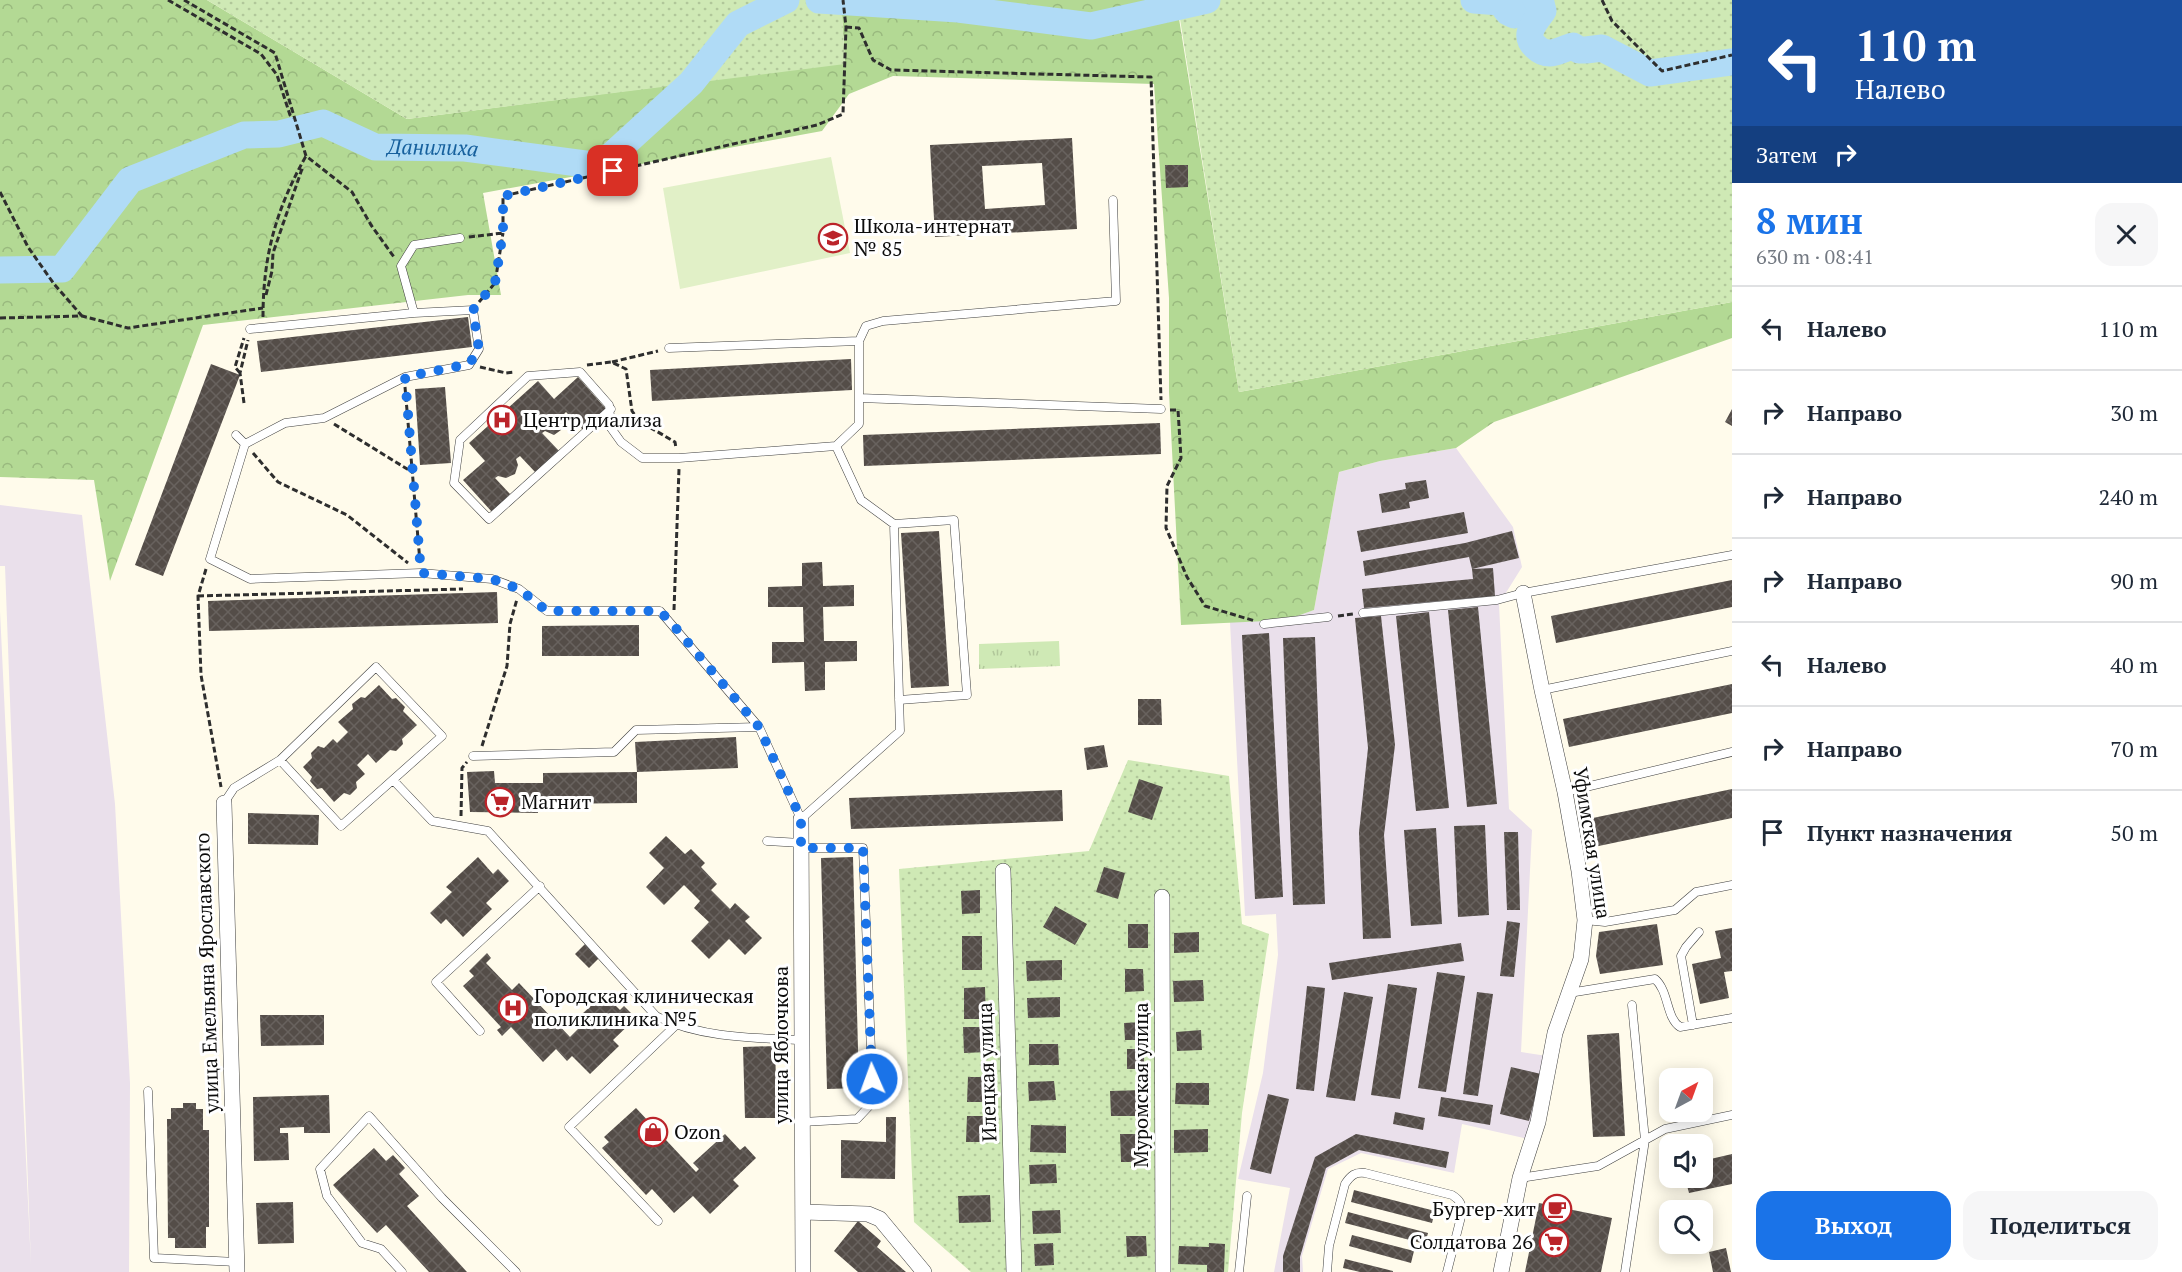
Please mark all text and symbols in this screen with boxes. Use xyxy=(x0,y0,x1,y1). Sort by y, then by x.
text: 110 m xyxy=(1855,17,1976,73)
icon: left xyxy=(1756,24,1834,102)
text: Налево xyxy=(1855,71,1946,107)
water label: Данилиха xyxy=(385,132,480,163)
icon: right xyxy=(1829,138,1862,171)
text: Затем xyxy=(1756,140,1817,169)
pin xyxy=(587,145,638,196)
icon: arrive xyxy=(596,154,629,187)
text: 8 мин xyxy=(1756,197,1863,244)
button: close xyxy=(2095,203,2158,266)
place label: Школа-интернат № 85 xyxy=(854,212,1011,262)
school or university icon: Школа-интернат № 85 xyxy=(817,222,849,254)
text: 630 m · 08:41 xyxy=(1756,243,1874,270)
icon: left xyxy=(1756,312,1789,345)
text: Налево xyxy=(1807,314,1887,343)
text: 110 m xyxy=(2098,314,2158,343)
icon: right xyxy=(1756,396,1789,429)
text: Направо xyxy=(1807,398,1902,427)
text: 30 m xyxy=(2110,398,2158,427)
hospital icon: Центр диализа xyxy=(486,404,518,436)
place label: Центр диализа xyxy=(523,406,662,433)
icon: right xyxy=(1756,480,1789,513)
text: Направо xyxy=(1807,482,1902,511)
text: 240 m xyxy=(2098,482,2158,511)
icon: right xyxy=(1756,564,1789,597)
text: Направо xyxy=(1807,566,1902,595)
text: 90 m xyxy=(2110,566,2158,595)
icon: left xyxy=(1756,648,1789,681)
text: Налево xyxy=(1807,650,1887,679)
text: 40 m xyxy=(2110,650,2158,679)
icon: right xyxy=(1756,732,1789,765)
text: Направо xyxy=(1807,734,1902,763)
text: 70 m xyxy=(2110,734,2158,763)
street label: Уфимская улица xyxy=(1567,765,1618,921)
supermarket icon: Магнит xyxy=(484,786,516,818)
place label: Магнит xyxy=(521,788,592,815)
icon: arrive xyxy=(1756,816,1789,849)
text: Пункт назначения xyxy=(1807,818,2012,847)
text: 50 m xyxy=(2110,818,2158,847)
street label: улица Емельяна Ярославского xyxy=(188,832,225,1115)
street label: улица Яблочкова xyxy=(767,966,794,1125)
place label: Городская клиническая поликлиника №5 xyxy=(534,982,754,1032)
hospital icon: Городская клиническая поликлиника №5 xyxy=(497,992,529,1024)
street label: Илецкая улица xyxy=(971,1002,1002,1142)
street label: Муромская улица xyxy=(1127,1002,1154,1168)
position arrow xyxy=(840,1047,904,1111)
north arrow xyxy=(1659,1068,1713,1122)
map controls xyxy=(1659,1068,1713,1254)
shop icon: Ozon xyxy=(637,1116,669,1148)
place label: Ozon xyxy=(674,1118,721,1145)
button: sound xyxy=(1659,1134,1713,1188)
button: Выход xyxy=(1756,1191,1951,1260)
button: Поделиться xyxy=(1963,1191,2158,1260)
cafe icon: Бургер-хит xyxy=(1541,1193,1573,1225)
place label: Бургер-хит xyxy=(1432,1195,1536,1222)
button: search xyxy=(1659,1200,1713,1254)
supermarket icon: Солдатова 26 xyxy=(1538,1226,1570,1258)
place label: Солдатова 26 xyxy=(1410,1228,1533,1255)

